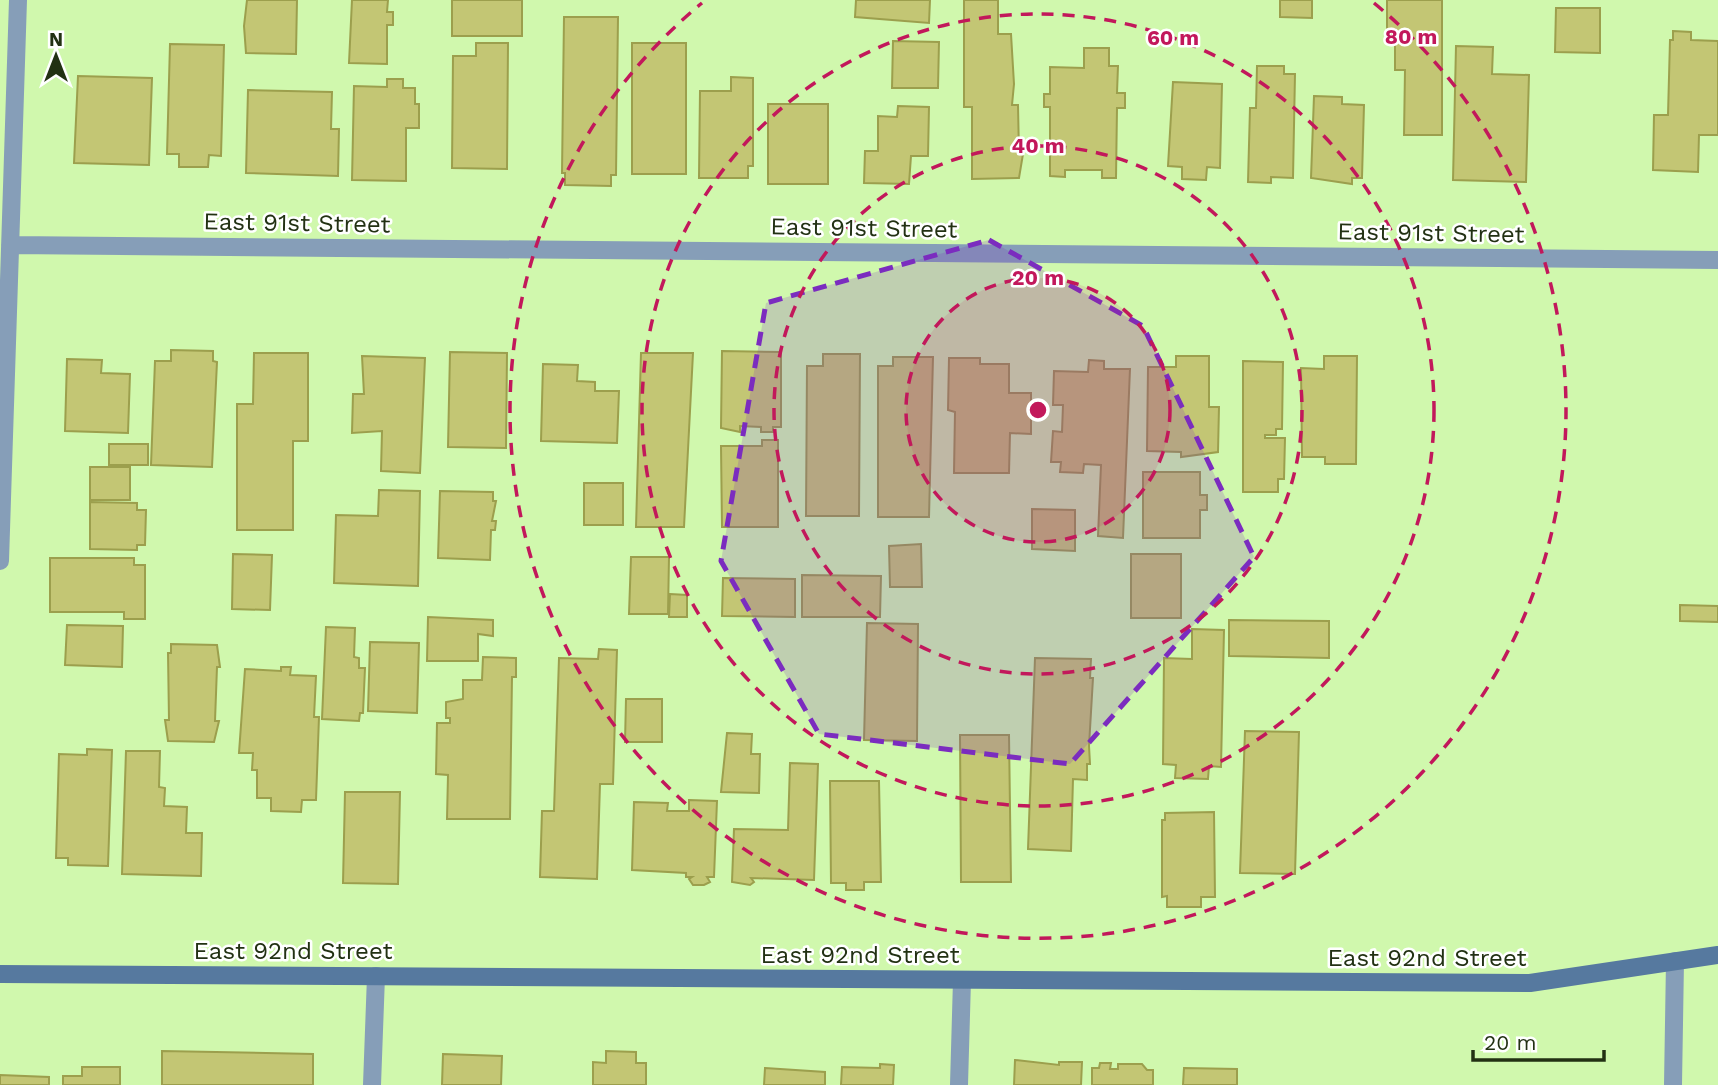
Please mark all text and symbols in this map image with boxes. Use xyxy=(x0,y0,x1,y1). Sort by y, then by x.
north arrow xyxy=(21,21,91,91)
text: 80 m xyxy=(1385,24,1437,49)
text: 60 m xyxy=(1147,25,1199,50)
text: N xyxy=(49,28,63,51)
text: 40 m xyxy=(1012,133,1064,158)
street label: East 91st Street xyxy=(203,207,391,239)
street label: East 91st Street xyxy=(770,212,958,244)
street label: East 91st Street xyxy=(1337,217,1525,249)
text: 20 m xyxy=(1012,265,1064,290)
centre of rings xyxy=(1026,398,1050,422)
street label: East 92nd Street xyxy=(194,937,392,965)
street label: East 92nd Street xyxy=(761,941,959,969)
street label: East 92nd Street xyxy=(1328,944,1526,972)
scale bar xyxy=(1473,1018,1604,1062)
text: 20 m xyxy=(1484,1030,1536,1055)

